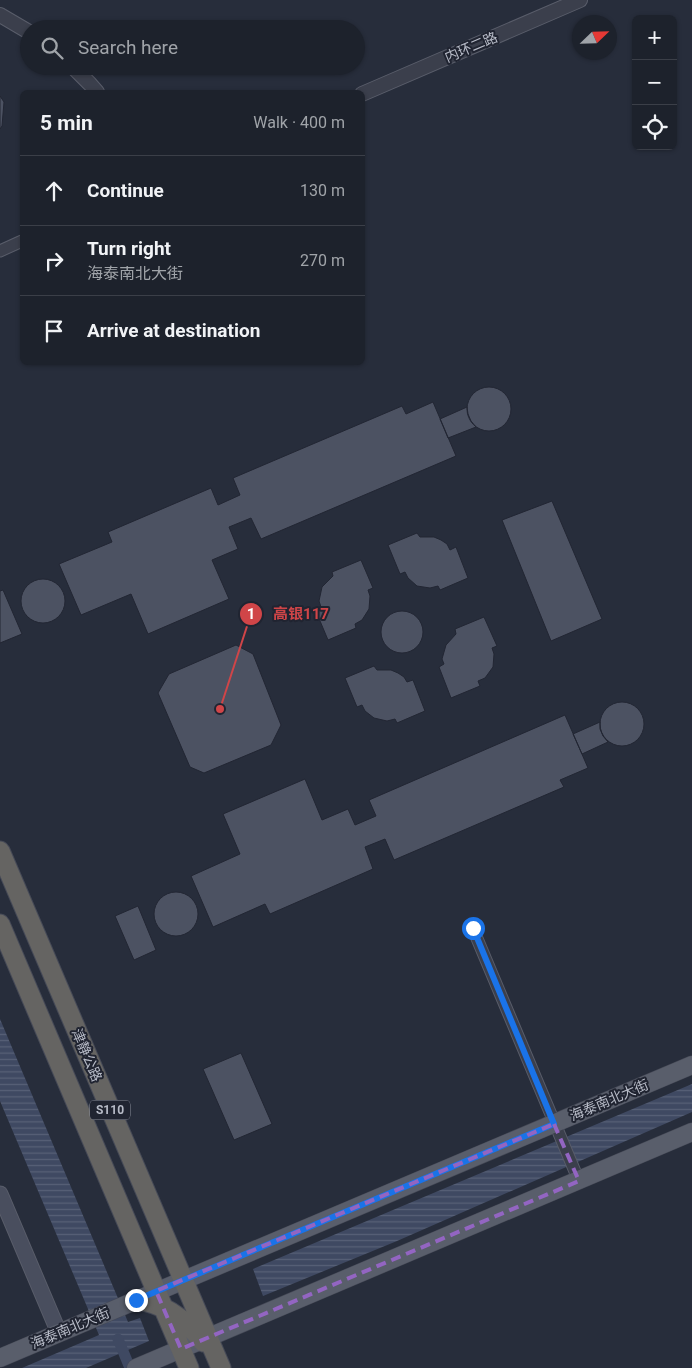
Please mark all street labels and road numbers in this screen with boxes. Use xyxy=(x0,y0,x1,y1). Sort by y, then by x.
street label: 内环二路 xyxy=(442,29,500,65)
street label: 津静公路 xyxy=(69,1026,105,1084)
street label: 海泰南北大街 xyxy=(567,1076,651,1124)
road number: S110 xyxy=(90,1100,130,1120)
street label: 海泰南北大街 xyxy=(28,1304,112,1352)

